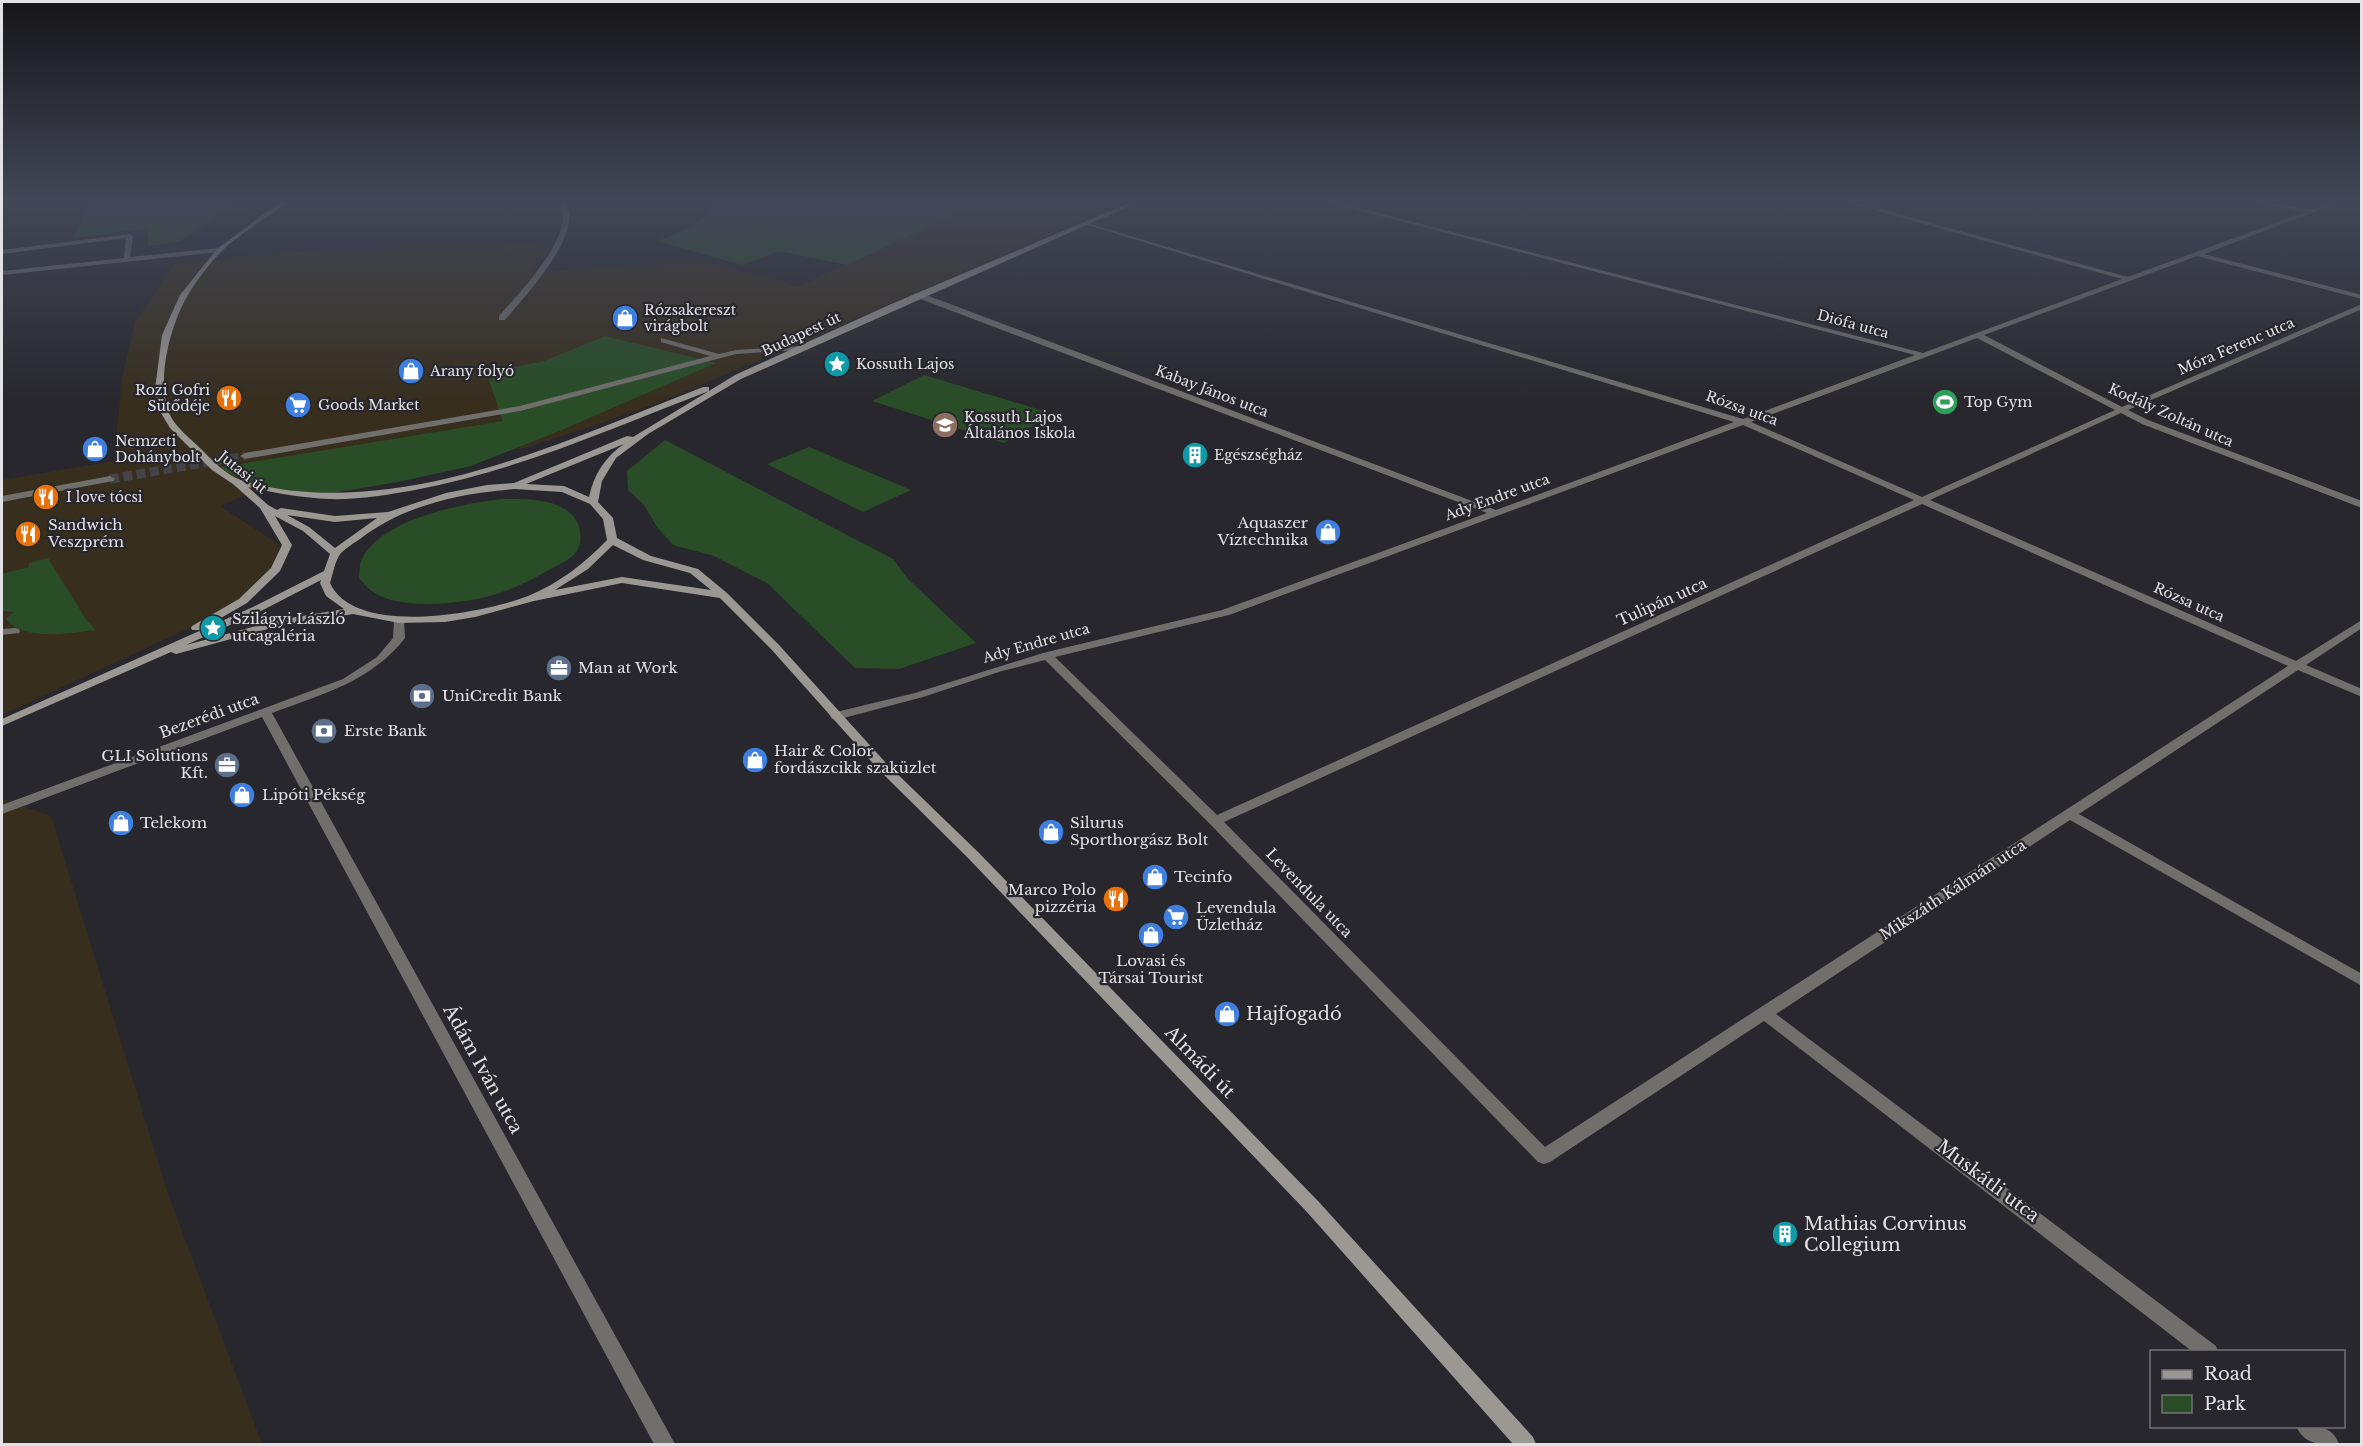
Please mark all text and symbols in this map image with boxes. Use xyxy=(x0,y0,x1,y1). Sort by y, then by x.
place label: Rózsakereszt virágbolt xyxy=(644,301,737,335)
shop icon: Rózsakereszt virágbolt xyxy=(610,303,640,333)
street label: Diófa utca xyxy=(1815,306,1891,342)
street label: Budapest út xyxy=(759,308,844,360)
street label: Móra Ferenc utca xyxy=(2175,313,2297,379)
place icon: Kossuth Lajos xyxy=(822,349,852,379)
place label: Kossuth Lajos xyxy=(856,355,954,373)
shop icon: Arany folyó xyxy=(396,356,426,386)
street label: Kabay János utca xyxy=(1153,361,1271,421)
place label: Arany folyó xyxy=(429,362,514,380)
street label: Kodály Zoltán utca xyxy=(2106,379,2237,451)
place label: Rozi Gofri Sütődéje xyxy=(135,381,210,415)
restaurant icon: Rozi Gofri Sütődéje xyxy=(214,383,244,413)
street label: Rózsa utca xyxy=(1703,387,1781,429)
sports icon: Top Gym xyxy=(1930,387,1960,417)
supermarket icon: Goods Market xyxy=(283,390,313,420)
place label: Top Gym xyxy=(1964,393,2032,411)
place label: Goods Market xyxy=(318,396,420,414)
place label: Kossuth Lajos Általános Iskola xyxy=(963,408,1076,442)
school or university icon: Kossuth Lajos Általános Iskola xyxy=(930,410,960,440)
place label: Nemzeti Dohánybolt xyxy=(115,432,201,466)
shop icon: Nemzeti Dohánybolt xyxy=(80,434,110,464)
building icon: Egészségház xyxy=(1180,440,1210,470)
street label: Jutasi út xyxy=(213,446,272,498)
place label: Egészségház xyxy=(1214,446,1303,464)
street label: Ady Endre utca xyxy=(1441,470,1552,525)
restaurant icon: I love tócsi xyxy=(31,482,61,512)
place label: I love tócsi xyxy=(66,488,143,506)
place label: Aquaszer Víztechnika xyxy=(1217,513,1309,549)
place label: Sandwich Veszprém xyxy=(47,515,124,551)
shop icon: Aquaszer Víztechnika xyxy=(1313,517,1343,547)
restaurant icon: Sandwich Veszprém xyxy=(13,519,43,549)
street label: Tulipán utca xyxy=(1614,573,1710,630)
street label: Rózsa utca xyxy=(2151,578,2227,626)
place label: Szilágyi László utcagaléria xyxy=(232,609,345,645)
place icon: Szilágyi László utcagaléria xyxy=(198,613,228,643)
street label: Ady Endre utca xyxy=(980,619,1092,667)
office icon: Man at Work xyxy=(544,653,574,683)
place label: Man at Work xyxy=(578,658,678,677)
bank icon: UniCredit Bank xyxy=(407,681,437,711)
place label: UniCredit Bank xyxy=(442,686,563,705)
street label: Bezerédi utca xyxy=(157,689,262,742)
bank icon: Erste Bank xyxy=(309,716,339,746)
place label: Erste Bank xyxy=(344,721,428,740)
place label: Hair & Color fordászcikk szaküzlet xyxy=(774,741,937,777)
shop icon: Hair & Color fordászcikk szaküzlet xyxy=(740,745,770,775)
place label: GLI Solutions Kft. xyxy=(101,746,208,782)
office icon: GLI Solutions Kft. xyxy=(212,750,242,780)
shop icon: Lipóti Pékség xyxy=(227,780,257,810)
place label: Lipóti Pékség xyxy=(262,785,366,804)
shop icon: Telekom xyxy=(106,808,136,838)
place label: Telekom xyxy=(140,813,207,832)
place label: Silurus Sporthorgász Bolt xyxy=(1070,813,1209,849)
shop icon: Silurus Sporthorgász Bolt xyxy=(1036,817,1066,847)
street label: Mikszáth Kálmán utca xyxy=(1876,835,2030,944)
street label: Levendula utca xyxy=(1262,844,1357,942)
shop icon: Tecinfo xyxy=(1140,862,1170,892)
place label: Tecinfo xyxy=(1174,867,1233,886)
place label: Marco Polo pizzéria xyxy=(1008,880,1097,916)
restaurant icon: Marco Polo pizzéria xyxy=(1101,884,1131,914)
place label: Levendula Üzletház xyxy=(1196,898,1277,934)
supermarket icon: Levendula Üzletház xyxy=(1161,902,1191,932)
shop icon: Lovasi és Társai Tourist xyxy=(1136,920,1166,950)
place label: Lovasi és Társai Tourist xyxy=(1098,951,1204,987)
street label: Ádám Iván utca xyxy=(438,999,528,1137)
shop icon: Hajfogadó xyxy=(1212,999,1242,1029)
place label: Hajfogadó xyxy=(1246,1003,1342,1025)
street label: Almádi út xyxy=(1160,1021,1240,1103)
street label: Muskátli utca xyxy=(1932,1135,2044,1227)
place label: Mathias Corvinus Collegium xyxy=(1804,1213,1967,1256)
building icon: Mathias Corvinus Collegium xyxy=(1770,1219,1800,1249)
legend xyxy=(2150,1350,2345,1428)
text: Road xyxy=(2204,1363,2252,1385)
text: Park xyxy=(2204,1393,2246,1415)

